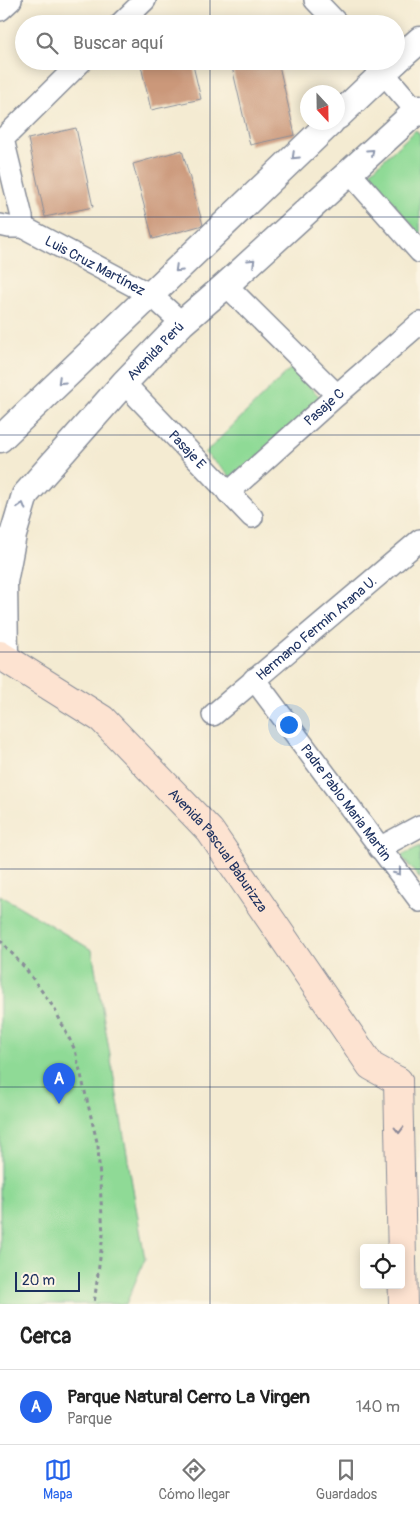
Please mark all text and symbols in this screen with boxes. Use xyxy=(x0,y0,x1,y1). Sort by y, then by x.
search box xyxy=(15,15,405,70)
icon: search xyxy=(33,29,61,57)
text: Buscar aquí xyxy=(73,31,164,55)
north arrow xyxy=(300,85,345,130)
one-way arrow xyxy=(366,149,375,158)
one-way arrow xyxy=(292,150,301,159)
street label: Luis Cruz Martínez xyxy=(42,232,148,299)
one-way arrow xyxy=(246,258,255,267)
one-way arrow xyxy=(175,263,184,272)
street label: Avenida Perú xyxy=(123,318,187,384)
one-way arrow xyxy=(57,375,66,384)
street label: Pasaje C xyxy=(300,384,348,429)
street label: Pasaje E xyxy=(165,427,210,472)
one-way arrow xyxy=(16,503,26,511)
street label: Hermano Fermin Arana U. xyxy=(252,572,380,684)
your location xyxy=(276,712,302,738)
street label: Padre Pablo Maria Martin xyxy=(297,741,395,864)
street label: Avenida Pascual Baburizza xyxy=(165,785,271,915)
one-way arrow xyxy=(392,867,401,876)
pin: A xyxy=(43,1063,75,1104)
one-way arrow xyxy=(394,1126,404,1134)
map controls xyxy=(360,1244,405,1289)
button: locate xyxy=(360,1244,405,1289)
scale bar xyxy=(15,1269,80,1292)
text: 20 m xyxy=(22,1272,55,1289)
text: Cerca xyxy=(20,1323,71,1350)
text: Parque Natural Cerro La Virgen xyxy=(67,1385,310,1409)
text: A xyxy=(31,1397,41,1417)
text: 140 m xyxy=(356,1397,400,1417)
text: Parque xyxy=(67,1409,112,1429)
tab: Mapa xyxy=(43,1456,73,1503)
tab: Cómo llegar xyxy=(159,1456,230,1503)
tab: Guardados xyxy=(316,1456,377,1503)

